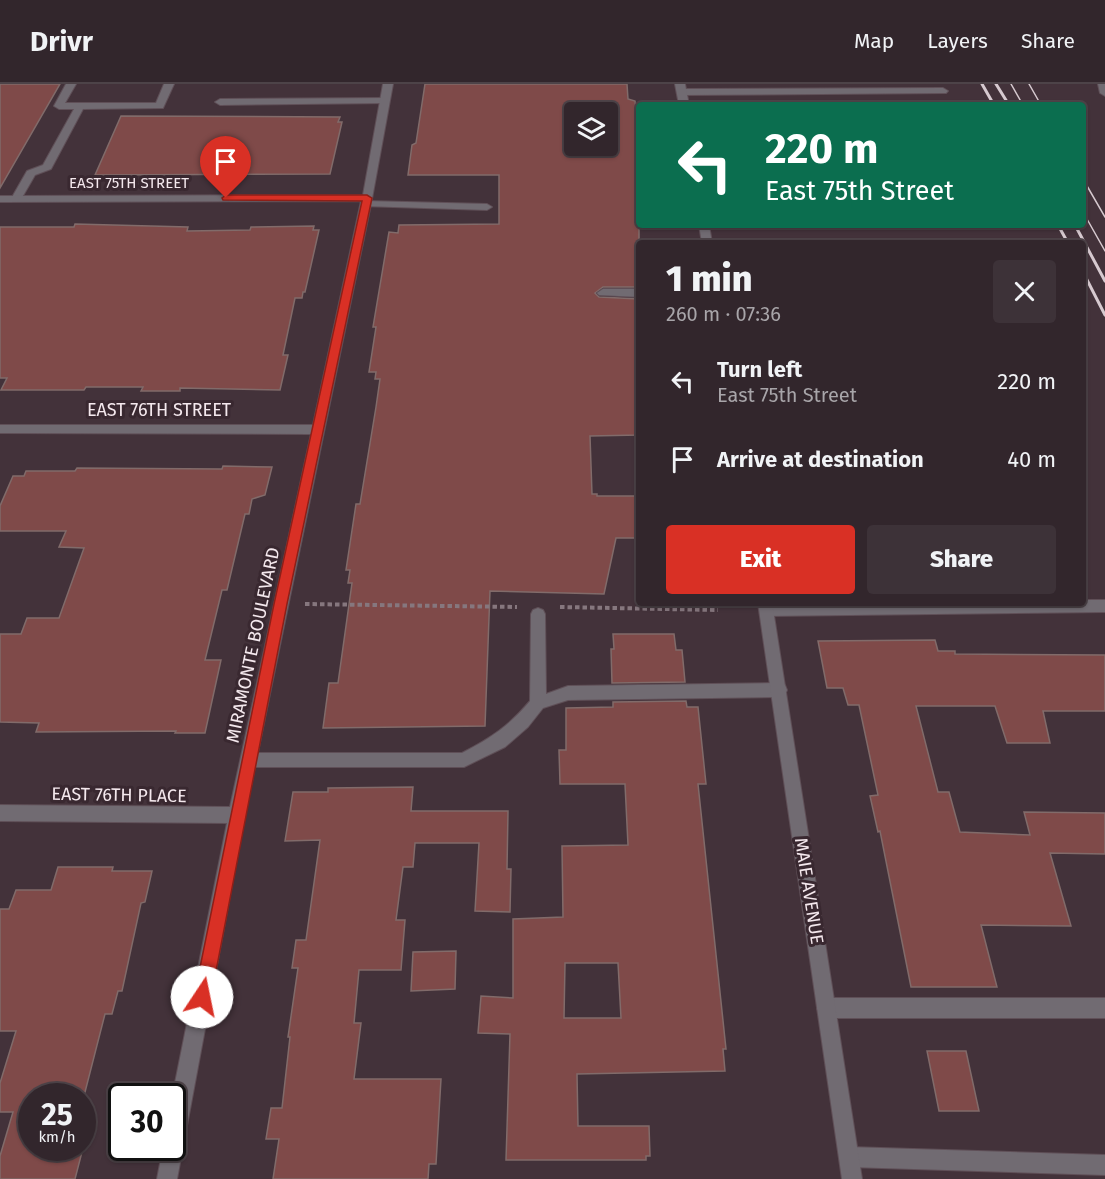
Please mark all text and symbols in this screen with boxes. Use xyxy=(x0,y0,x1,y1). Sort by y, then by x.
text: Drivr xyxy=(30,25,93,58)
text: Map xyxy=(854,28,894,54)
text: Layers xyxy=(927,28,988,54)
text: Share xyxy=(1021,28,1075,54)
map controls xyxy=(564,102,618,156)
button: layers xyxy=(564,102,618,156)
text: 220 m xyxy=(765,124,878,174)
icon: left xyxy=(666,126,744,204)
pin xyxy=(200,136,251,198)
icon: arrive xyxy=(209,145,242,178)
street label: EAST 75TH STREET xyxy=(69,174,189,192)
text: East 75th Street xyxy=(765,175,954,207)
text: 1 min xyxy=(666,257,752,301)
button: close xyxy=(993,260,1056,323)
text: 260 m · 07:36 xyxy=(666,302,781,326)
text: Turn left xyxy=(717,356,802,383)
icon: left xyxy=(666,365,699,398)
text: 220 m xyxy=(997,368,1056,395)
text: East 75th Street xyxy=(717,383,857,407)
street label: EAST 76TH STREET xyxy=(87,399,232,421)
icon: arrive xyxy=(666,443,699,476)
text: Arrive at destination xyxy=(717,446,924,473)
text: 40 m xyxy=(1007,446,1056,473)
button: Exit xyxy=(666,525,855,594)
button: Share xyxy=(867,525,1056,594)
street label: MIRAMONTE BOULEVARD xyxy=(222,545,284,745)
street label: EAST 76TH PLACE xyxy=(51,783,187,807)
street label: MAIE AVENUE xyxy=(790,836,828,946)
position arrow xyxy=(170,965,234,1029)
speed limit sign: 30 xyxy=(108,1083,186,1161)
text: 25 xyxy=(41,1097,73,1133)
text: km/h xyxy=(38,1128,76,1146)

